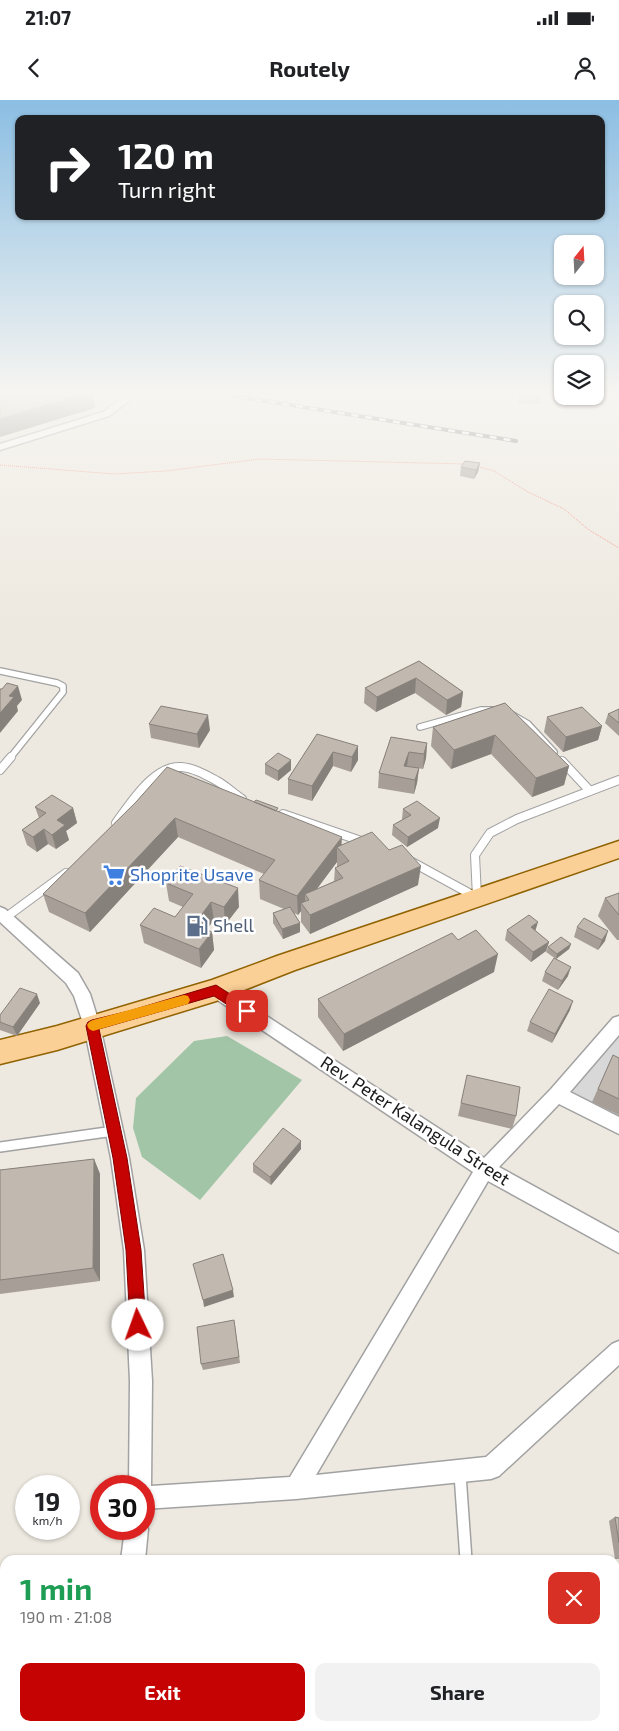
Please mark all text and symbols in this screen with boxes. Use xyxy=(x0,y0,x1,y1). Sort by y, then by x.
text: 21:07 xyxy=(25,6,71,29)
icon: back xyxy=(20,54,48,82)
icon: person xyxy=(571,54,599,82)
text: Routely xyxy=(269,55,350,81)
text: 120 m xyxy=(118,134,214,176)
icon: right xyxy=(35,135,100,200)
text: Turn right xyxy=(118,176,216,202)
north arrow xyxy=(554,235,604,285)
map controls xyxy=(554,235,604,405)
button: search xyxy=(554,295,604,345)
button: layers xyxy=(554,355,604,405)
supermarket icon: Shoprite Usave xyxy=(101,862,127,888)
place label: Shoprite Usave xyxy=(130,863,254,885)
fuel station icon: Shell xyxy=(184,913,210,939)
place label: Shell xyxy=(213,914,255,936)
pin xyxy=(226,990,268,1032)
icon: arrive xyxy=(233,997,261,1025)
street label: Rev. Peter Kalangula Street xyxy=(317,1051,514,1190)
position arrow xyxy=(111,1298,163,1350)
speed limit sign: 30 xyxy=(90,1475,155,1540)
text: 19 xyxy=(35,1486,60,1516)
text: km/h xyxy=(33,1513,62,1527)
text: 1 min xyxy=(20,1570,92,1606)
button: close xyxy=(548,1572,600,1624)
text: 190 m · 21:08 xyxy=(20,1607,112,1626)
button: Exit xyxy=(20,1663,305,1721)
button: Share xyxy=(315,1663,600,1721)

